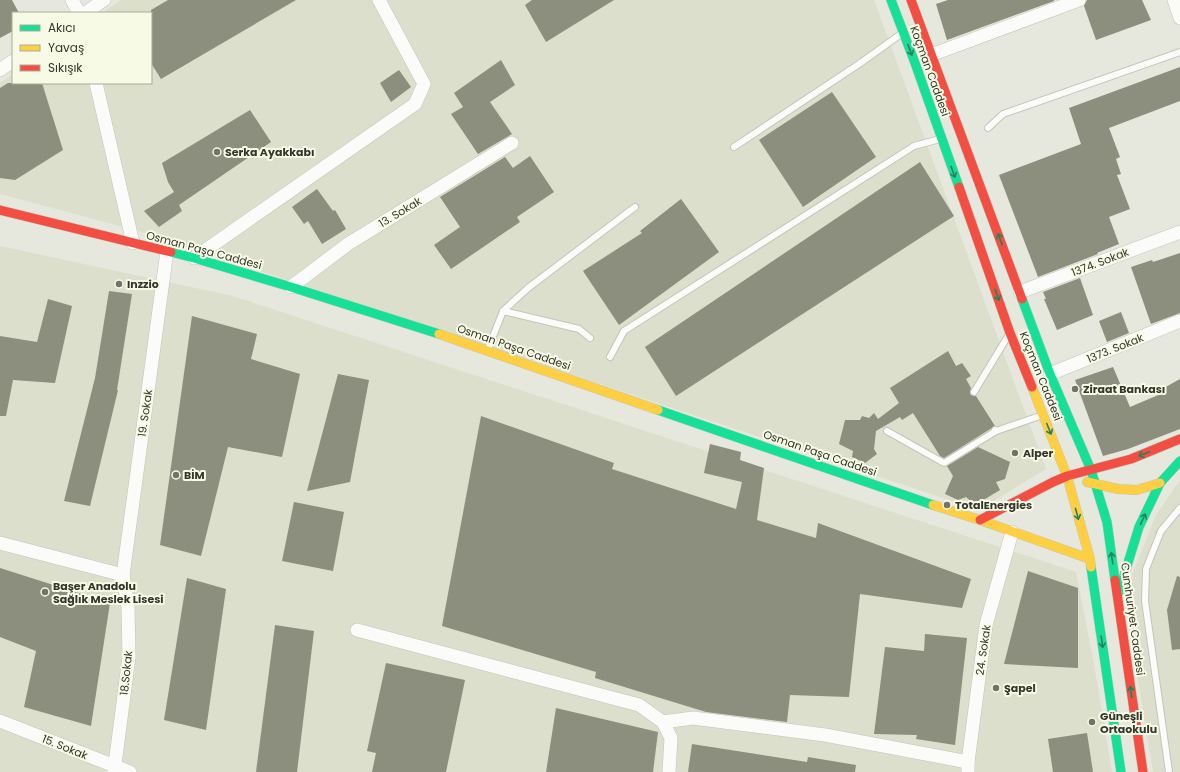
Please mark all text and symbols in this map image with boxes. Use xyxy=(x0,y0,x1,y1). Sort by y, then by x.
legend xyxy=(12,12,152,84)
text: Akıcı xyxy=(48,19,76,36)
street label: Koçman Caddesi xyxy=(906,24,954,119)
text: Yavaş xyxy=(48,39,84,56)
one-way arrow xyxy=(906,43,914,55)
text: Sıkışık xyxy=(48,59,83,76)
place label: Serka Ayakkabı xyxy=(225,144,314,160)
marker: Serka Ayakkabı xyxy=(212,147,222,157)
one-way arrow xyxy=(950,166,958,178)
street label: 13. Sokak xyxy=(376,193,425,231)
street label: Osman Paşa Caddesi xyxy=(144,227,264,273)
one-way arrow xyxy=(995,233,1003,245)
street label: 1374. Sokak xyxy=(1069,244,1131,280)
place label: Inzzio xyxy=(127,276,159,292)
marker: Inzzio xyxy=(114,279,124,289)
one-way arrow xyxy=(993,288,1001,300)
street label: Osman Paşa Caddesi xyxy=(455,320,573,374)
street label: Koçman Caddesi xyxy=(1016,329,1066,423)
street label: 1373. Sokak xyxy=(1084,329,1146,367)
place label: Ziraat Bankası xyxy=(1083,381,1165,397)
marker: Ziraat Bankası xyxy=(1070,384,1080,394)
street label: 19. Sokak xyxy=(134,388,156,438)
one-way arrow xyxy=(1046,422,1053,434)
street label: Osman Paşa Caddesi xyxy=(761,426,879,480)
place label: Alper xyxy=(1023,445,1054,461)
marker: Alper xyxy=(1010,448,1020,458)
one-way arrow xyxy=(1138,450,1150,458)
place label: BİM xyxy=(184,467,205,483)
marker: BİM xyxy=(171,470,181,480)
place label: TotalEnergies xyxy=(955,497,1032,513)
marker: TotalEnergies xyxy=(942,500,952,510)
one-way arrow xyxy=(1074,507,1082,520)
one-way arrow xyxy=(1140,514,1147,526)
one-way arrow xyxy=(1108,551,1116,564)
street label: Cumhuriyet Caddesi xyxy=(1117,562,1149,677)
place label: Başer Anadolu Sağlık Meslek Lisesi xyxy=(53,578,164,607)
marker: Başer Anadolu Sağlık Meslek Lisesi xyxy=(40,587,50,597)
street label: 24. Sokak xyxy=(972,623,994,676)
one-way arrow xyxy=(1098,635,1106,648)
street label: 18.Sokak xyxy=(116,649,136,696)
place label: Şapel xyxy=(1004,680,1036,696)
marker: Şapel xyxy=(991,683,1001,693)
one-way arrow xyxy=(1127,686,1135,699)
place label: Güneşli Ortaokulu xyxy=(1100,708,1157,737)
marker: Güneşli Ortaokulu xyxy=(1087,717,1097,727)
street label: 15. Sokak xyxy=(40,731,91,764)

